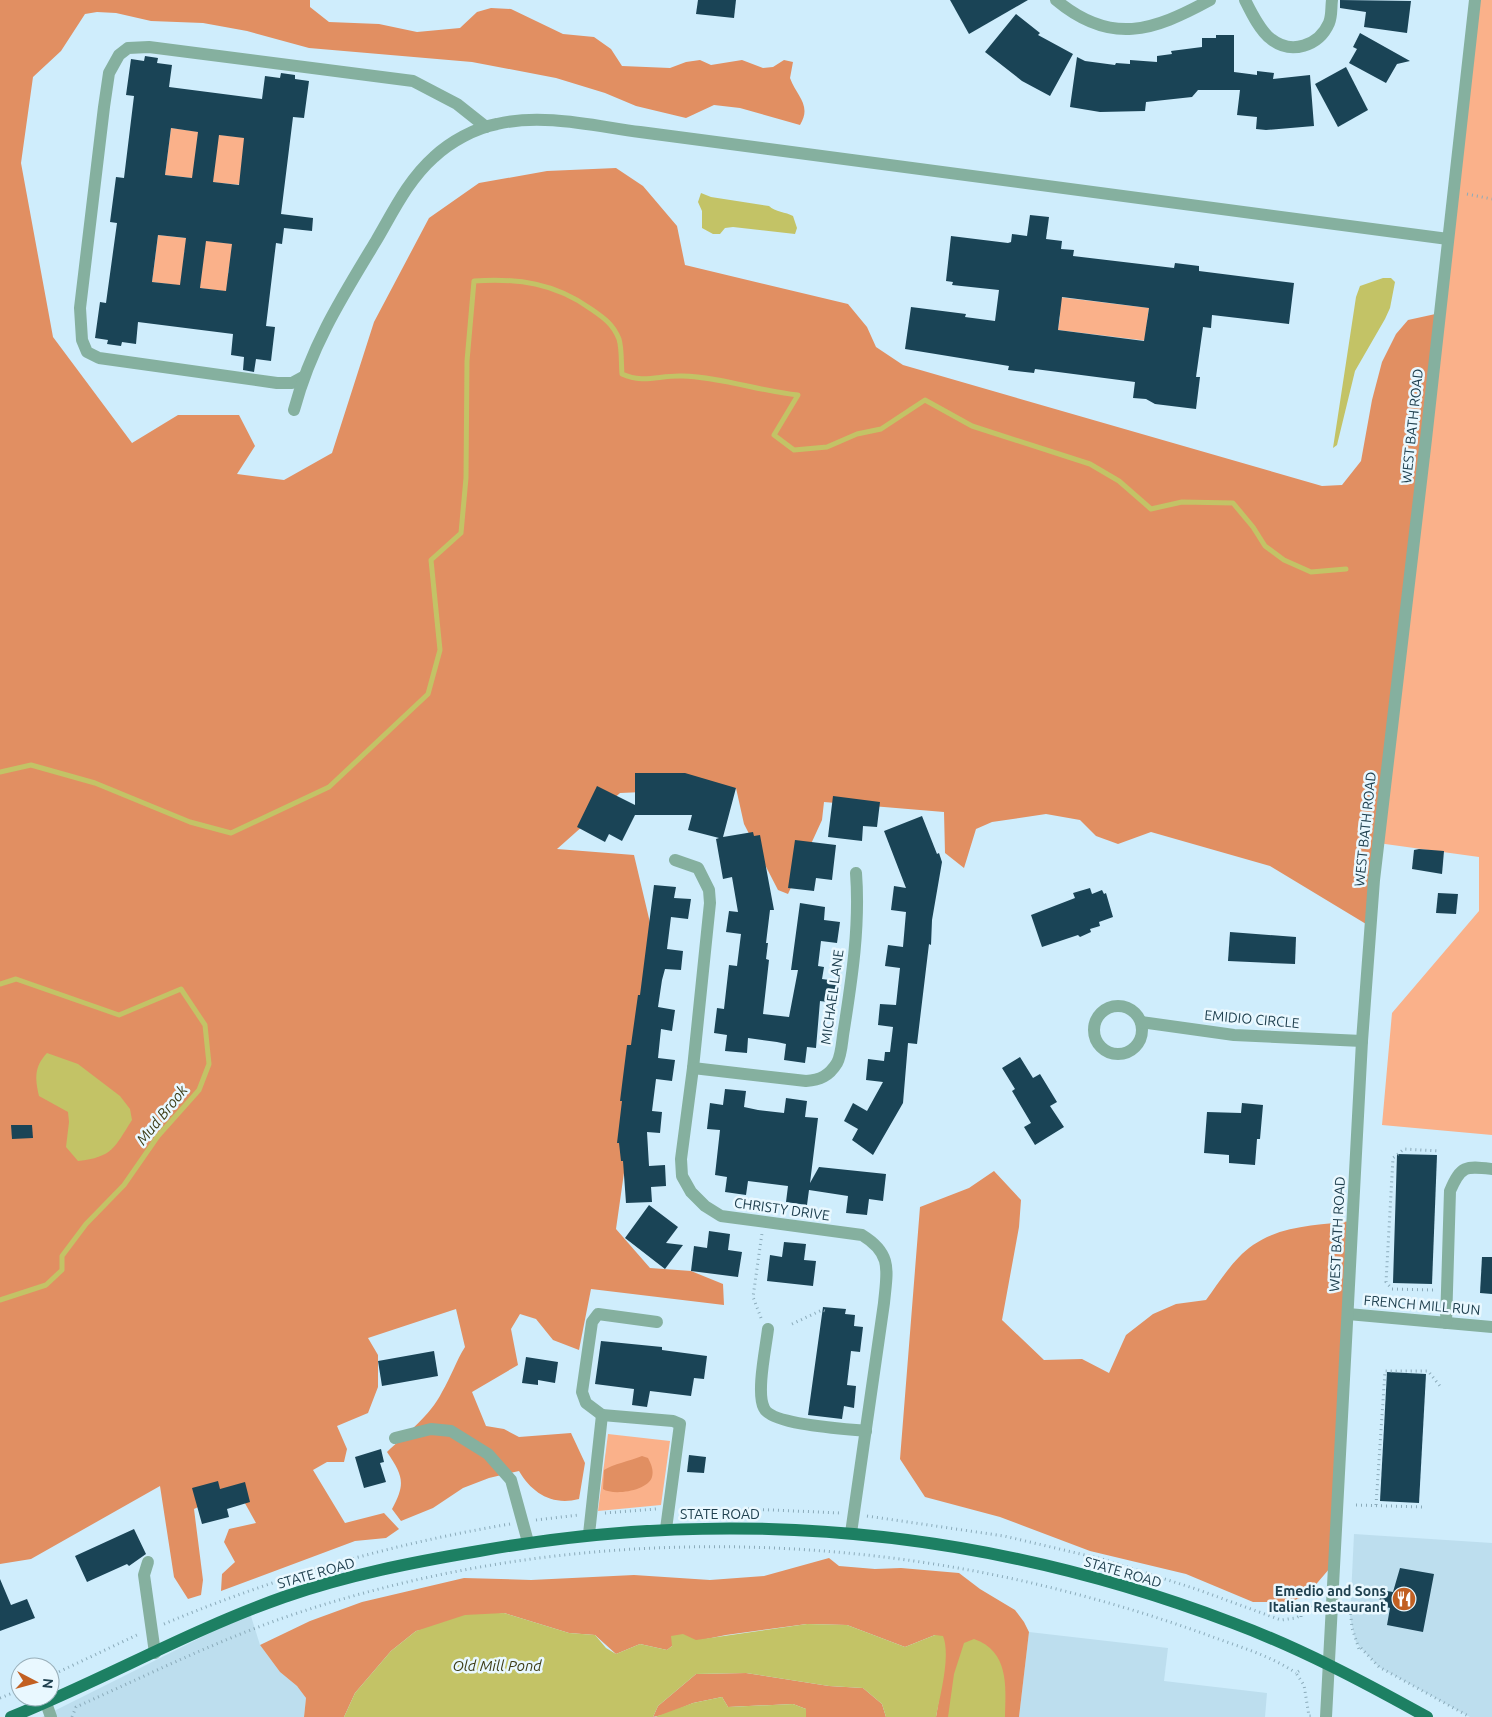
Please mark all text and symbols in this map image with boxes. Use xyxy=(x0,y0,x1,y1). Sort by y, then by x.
street label: WEST BATH ROAD xyxy=(1398,368,1426,484)
street label: WEST BATH ROAD xyxy=(1351,771,1379,887)
street label: MICHAEL LANE xyxy=(817,948,847,1046)
street label: EMIDIO CIRCLE xyxy=(1204,1007,1300,1031)
water label: Mud Brook xyxy=(132,1081,191,1148)
street label: WEST BATH ROAD xyxy=(1326,1176,1348,1292)
street label: CHRISTY DRIVE xyxy=(733,1194,831,1224)
street label: FRENCH MILL RUN xyxy=(1363,1292,1481,1318)
street label: STATE ROAD xyxy=(680,1506,760,1522)
street label: STATE ROAD xyxy=(1082,1553,1164,1591)
street label: STATE ROAD xyxy=(275,1554,357,1592)
place label: Emedio and Sons Italian Restaurant xyxy=(1268,1583,1386,1615)
restaurant icon: Emedio and Sons Italian Restaurant xyxy=(1391,1586,1417,1612)
north arrow xyxy=(10,1657,60,1707)
water label: Old Mill Pond xyxy=(452,1657,542,1674)
text: N xyxy=(39,1677,56,1689)

